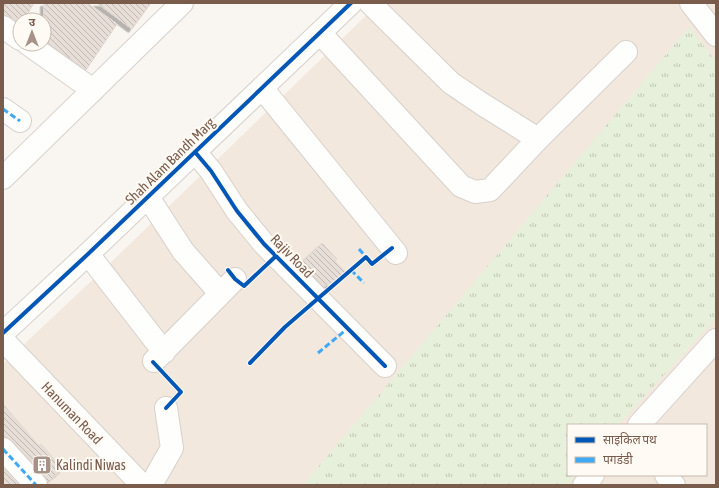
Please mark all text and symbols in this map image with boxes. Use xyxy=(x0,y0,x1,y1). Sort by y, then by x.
north arrow xyxy=(12,12,52,52)
text: उ xyxy=(29,16,36,28)
street label: Shah Alam Bandh Marg xyxy=(122,114,218,208)
street label: Rajiv Road xyxy=(267,231,317,281)
street label: Hanuman Road xyxy=(38,379,106,447)
legend xyxy=(567,424,707,476)
text: साइकिल पथ xyxy=(603,432,657,447)
text: पगडंडी xyxy=(603,452,633,467)
building icon: Kalindi Niwas xyxy=(31,454,53,476)
place label: Kalindi Niwas xyxy=(56,457,126,473)

